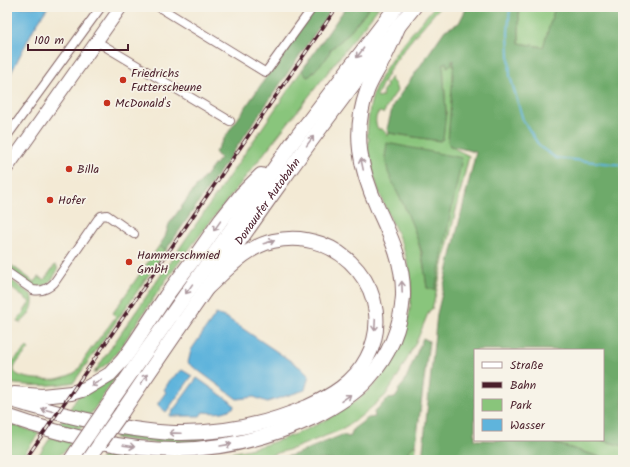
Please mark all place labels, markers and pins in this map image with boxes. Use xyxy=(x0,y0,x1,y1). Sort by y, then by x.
place label: Friedrichs Futterscheune xyxy=(131,64,202,97)
marker: Friedrichs Futterscheune xyxy=(118,75,128,85)
place label: McDonald's xyxy=(115,94,171,113)
marker: McDonald's xyxy=(102,98,112,108)
place label: Billa xyxy=(77,160,99,179)
marker: Billa xyxy=(64,164,74,174)
place label: Hofer xyxy=(58,191,86,210)
marker: Hofer xyxy=(45,195,55,205)
place label: Hammerschmied GmbH xyxy=(137,246,221,279)
marker: Hammerschmied GmbH xyxy=(124,257,134,267)

